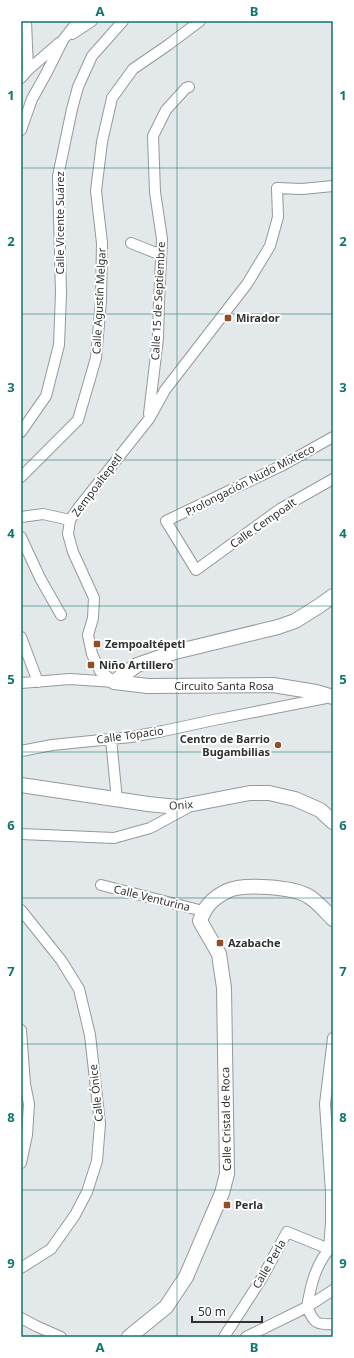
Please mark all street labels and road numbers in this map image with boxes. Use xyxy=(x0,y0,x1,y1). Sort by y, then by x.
street label: Calle Vicente Suárez xyxy=(52,171,67,275)
street label: Calle 15 de Septiembre xyxy=(147,241,168,361)
street label: Calle Agustín Melgar xyxy=(88,247,109,355)
street label: Prolongación Nudo Mixteco xyxy=(182,440,317,519)
street label: Zempoaltepetl xyxy=(68,450,125,519)
street label: Calle Cempoalt xyxy=(227,494,299,551)
street label: Circuito Santa Rosa xyxy=(174,678,274,693)
street label: Calle Topacio xyxy=(95,722,165,747)
street label: Onix xyxy=(168,796,194,813)
street label: Calle Venturina xyxy=(112,881,192,914)
street label: Calle Ónice xyxy=(85,1064,106,1122)
street label: Calle Cristal de Roca xyxy=(217,1067,234,1171)
street label: Calle Perla xyxy=(249,1236,289,1291)

